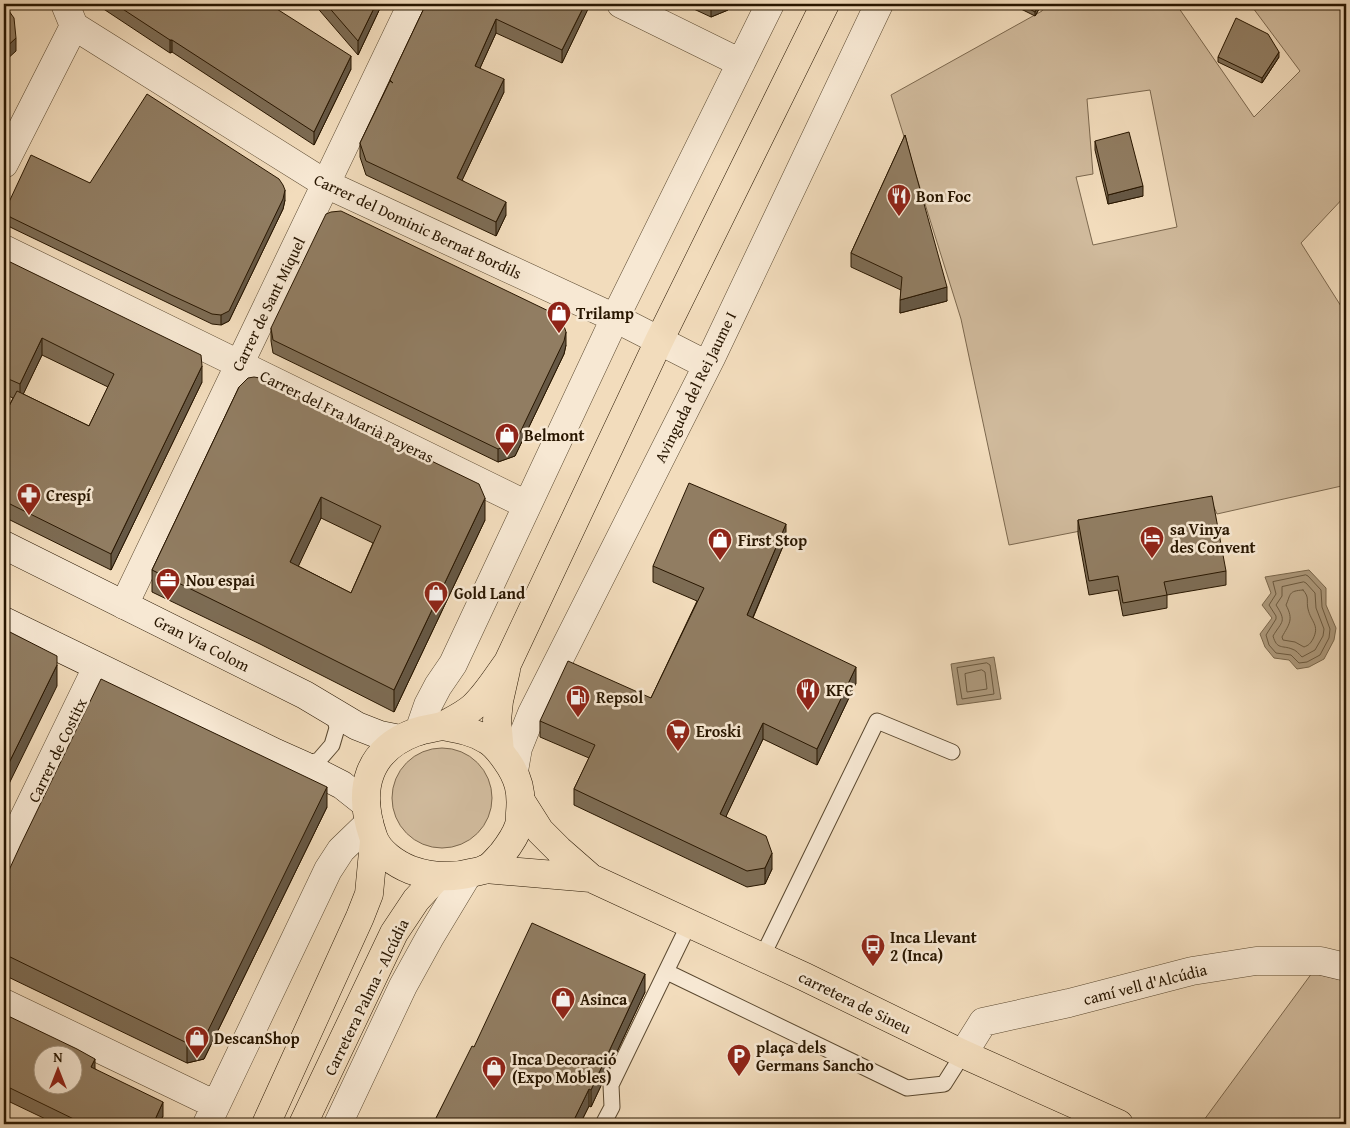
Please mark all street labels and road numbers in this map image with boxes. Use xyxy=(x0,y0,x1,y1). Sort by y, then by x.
street label: Carrer del Dominic Bernat Bordils xyxy=(310,167,526,285)
street label: Carrer de Sant Miquel xyxy=(225,232,311,375)
street label: Avinguda del Rei Jaume I xyxy=(648,307,742,467)
street label: Carrer del Fra Marià Payeras xyxy=(256,363,438,469)
street label: Gran Via Colom xyxy=(150,609,254,677)
street label: Carrer de Costitx xyxy=(21,693,93,806)
street label: Carretera Palma - Alcúdia xyxy=(318,914,415,1079)
street label: camí vell d'Alcúdia xyxy=(1081,957,1210,1011)
street label: carretera de Sineu xyxy=(795,964,916,1040)

